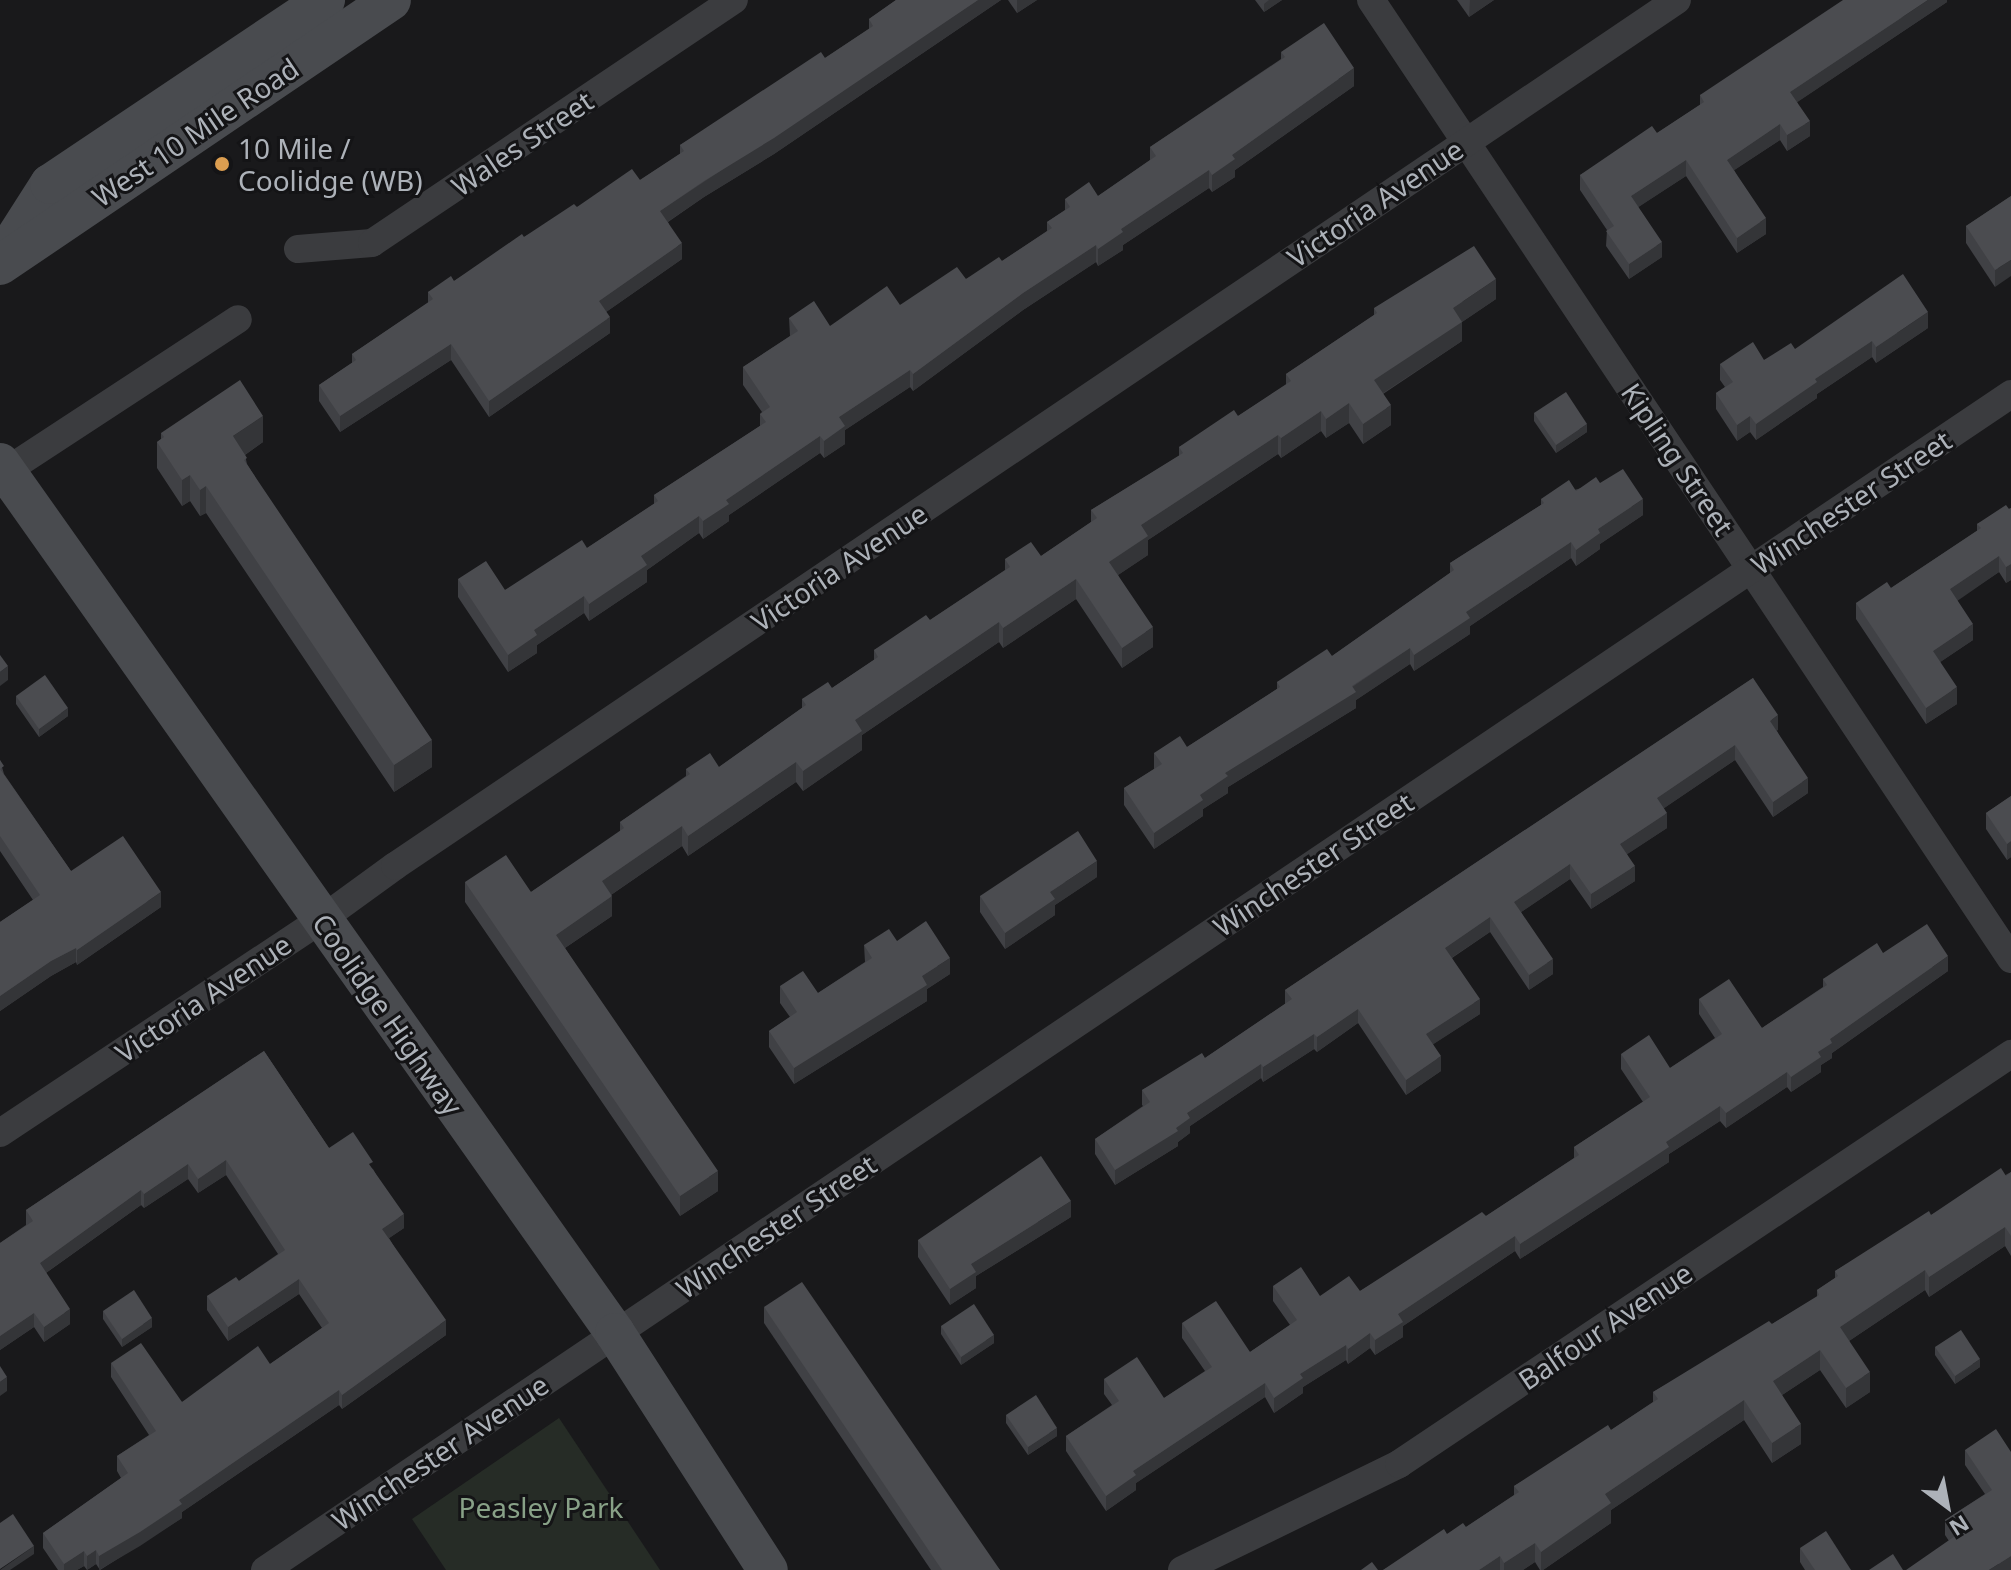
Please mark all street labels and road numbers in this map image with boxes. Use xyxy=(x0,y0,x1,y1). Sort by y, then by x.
street label: West 10 Mile Road xyxy=(85,51,305,213)
street label: Wales Street xyxy=(445,83,599,203)
street label: Victoria Avenue xyxy=(1281,132,1469,274)
street label: Kipling Street xyxy=(1615,377,1741,541)
street label: Winchester Street xyxy=(1745,423,1957,581)
street label: Victoria Avenue xyxy=(745,496,933,638)
street label: Winchester Street xyxy=(1207,785,1419,943)
street label: Coolidge Highway xyxy=(306,907,470,1121)
street label: Victoria Avenue xyxy=(109,927,297,1069)
street label: Winchester Street xyxy=(670,1147,882,1305)
street label: Balfour Avenue xyxy=(1512,1256,1698,1396)
street label: Winchester Avenue xyxy=(325,1367,555,1537)

